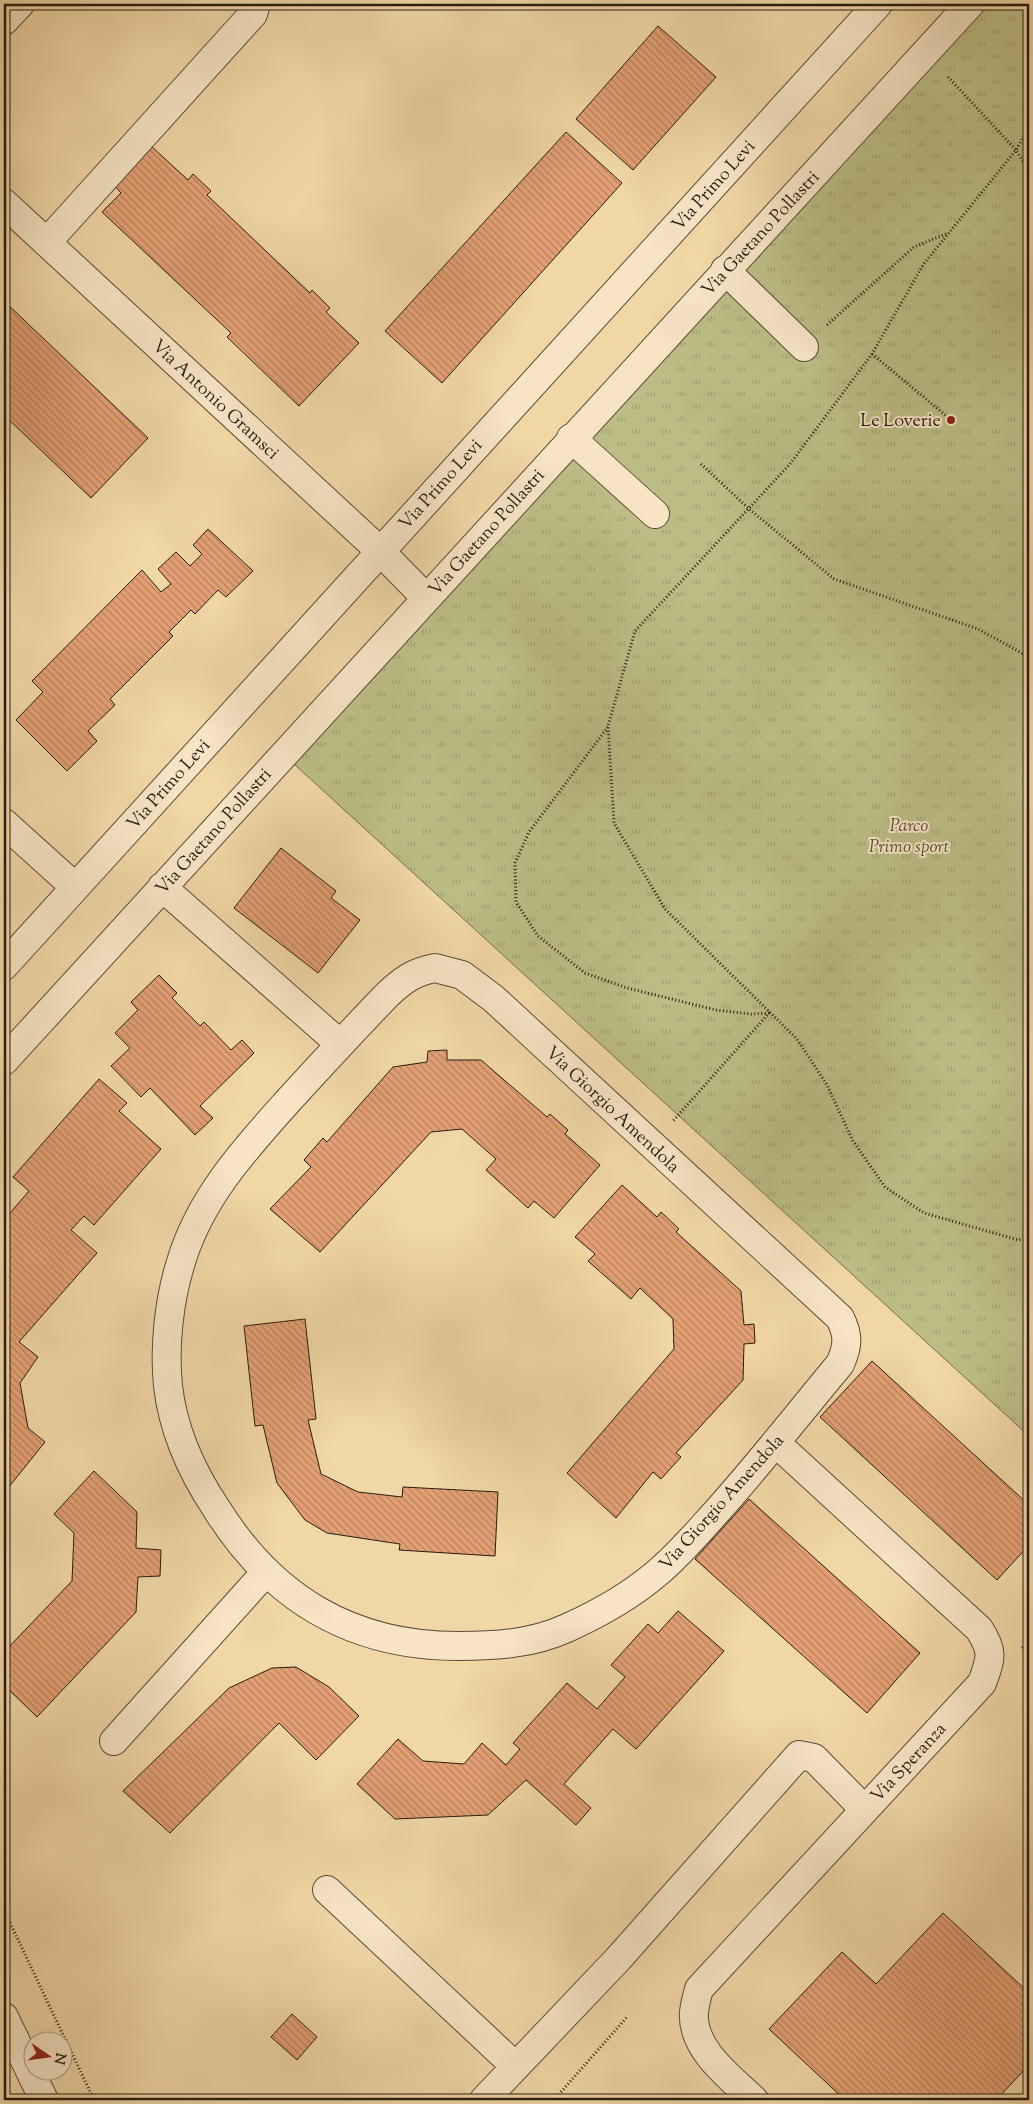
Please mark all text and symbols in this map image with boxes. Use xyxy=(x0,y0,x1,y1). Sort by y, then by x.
street label: Via Primo Levi xyxy=(667,135,762,238)
street label: Via Gaetano Pollastri xyxy=(696,166,827,303)
street label: Via Antonio Gramsci xyxy=(145,334,284,467)
place label: Le Loverie xyxy=(860,409,941,435)
marker: Le Loverie xyxy=(945,414,957,426)
street label: Via Primo Levi xyxy=(394,434,489,537)
street label: Via Gaetano Pollastri xyxy=(423,464,552,603)
street label: Via Primo Levi xyxy=(122,734,217,837)
street label: Via Gaetano Pollastri xyxy=(150,763,279,902)
park label: Parco Primo sport xyxy=(869,814,950,861)
street label: Via Giorgio Amendola xyxy=(538,1041,685,1180)
street label: Via Giorgio Amendola xyxy=(654,1429,791,1577)
street label: Via Speranza xyxy=(866,1718,953,1809)
north arrow xyxy=(22,2032,72,2082)
text: N xyxy=(48,2051,70,2066)

